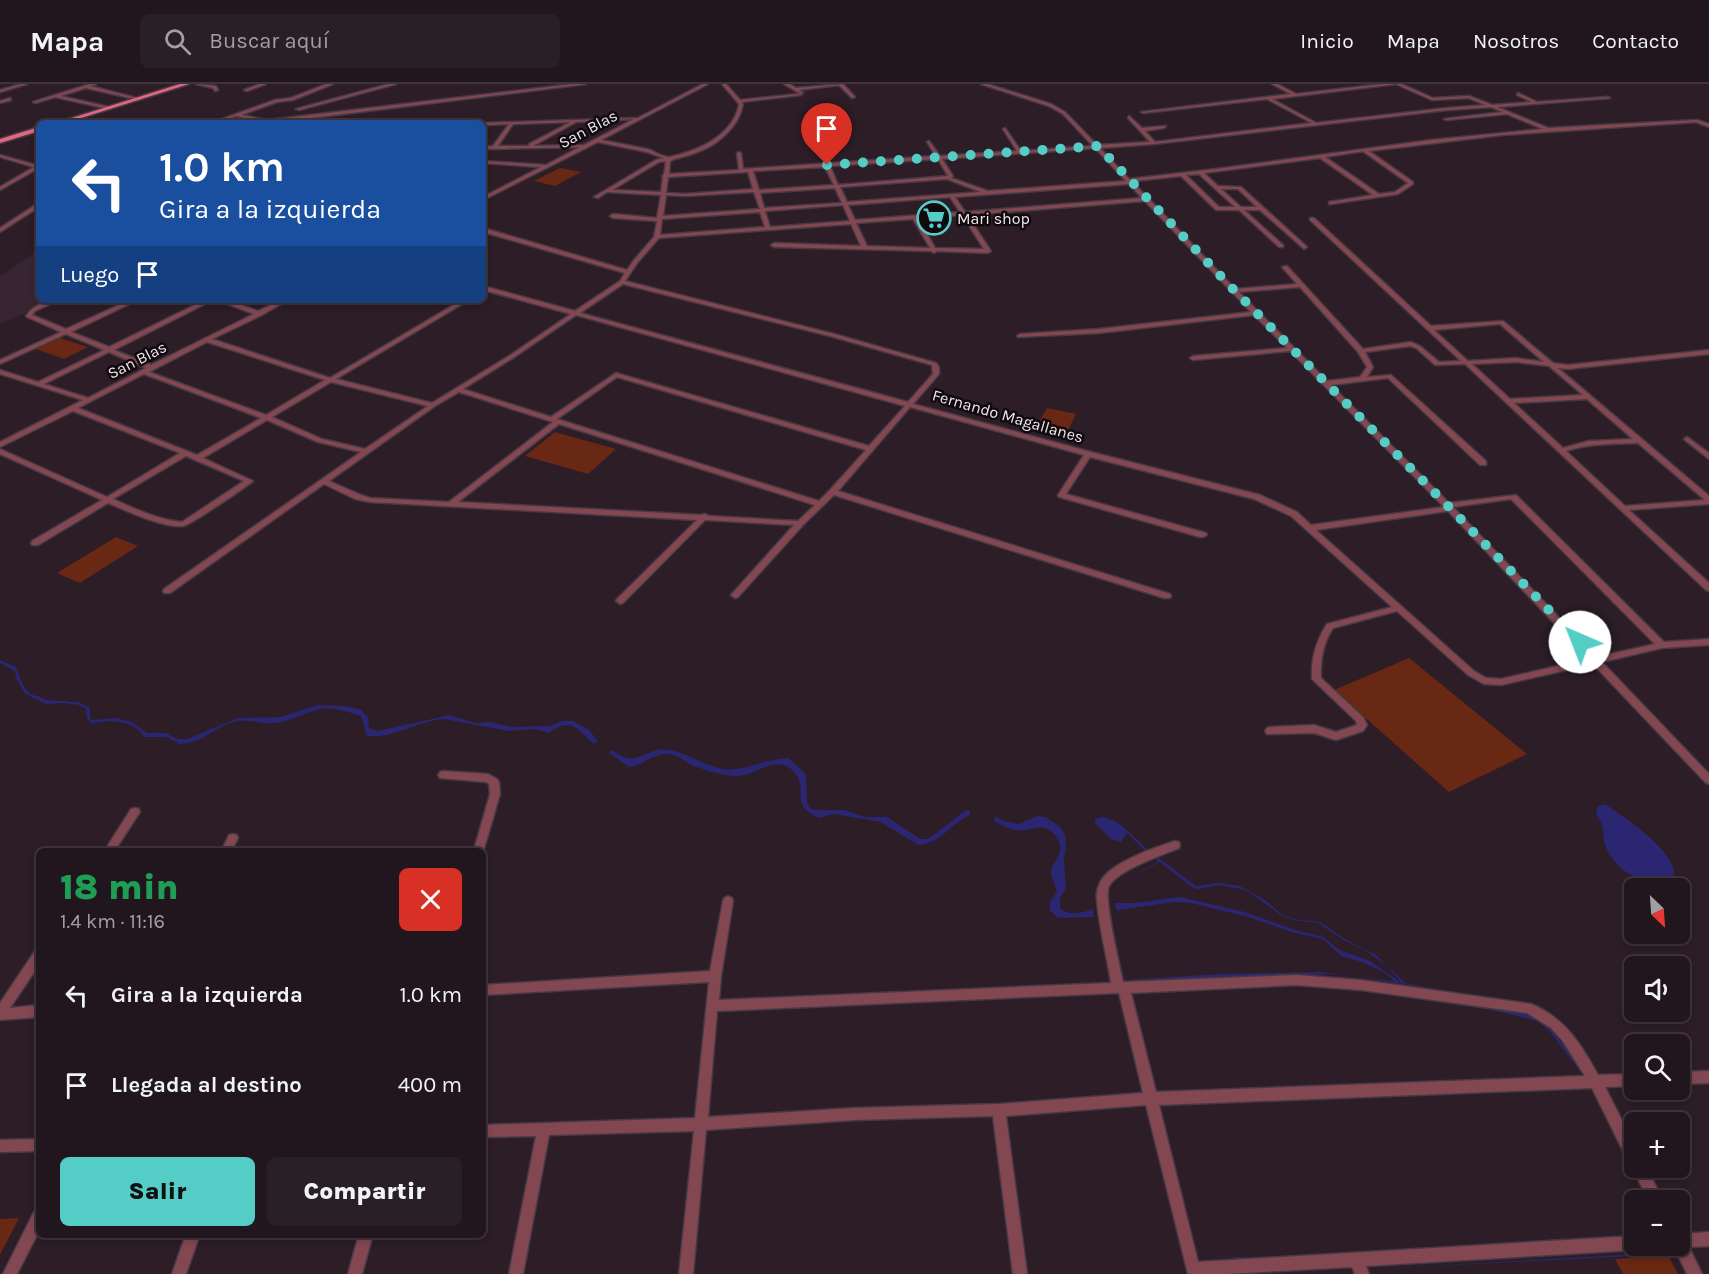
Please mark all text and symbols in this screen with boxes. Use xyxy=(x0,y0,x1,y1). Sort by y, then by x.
search box xyxy=(140,14,560,68)
text: Mapa xyxy=(30,25,104,58)
icon: search xyxy=(161,25,194,58)
text: Buscar aquí xyxy=(209,28,329,54)
text: Inicio xyxy=(1300,29,1354,53)
text: Mapa xyxy=(1387,29,1440,53)
text: Nosotros xyxy=(1473,29,1559,53)
text: Contacto xyxy=(1592,29,1679,53)
pin xyxy=(801,103,852,165)
street label: San Blas xyxy=(555,106,621,152)
icon: arrive xyxy=(810,112,843,145)
text: 1.0 km xyxy=(159,142,285,192)
icon: left xyxy=(60,144,138,222)
text: Gira a la izquierda xyxy=(159,193,381,225)
supermarket icon: Mari shop xyxy=(916,200,952,236)
place label: Mari shop xyxy=(957,209,1030,228)
icon: arrive xyxy=(131,258,164,291)
text: Luego xyxy=(60,262,119,288)
street label: San Blas xyxy=(104,337,170,383)
street label: Fernando Magallanes xyxy=(930,385,1086,447)
position arrow xyxy=(1548,610,1612,674)
text: 18 min xyxy=(60,866,179,908)
button: close xyxy=(399,868,462,931)
north arrow xyxy=(1624,878,1690,944)
map controls xyxy=(1624,878,1690,1256)
text: 1.4 km · 11:16 xyxy=(60,910,165,933)
button: sound xyxy=(1624,956,1690,1022)
icon: left xyxy=(60,979,93,1012)
text: Gira a la izquierda xyxy=(111,982,303,1008)
text: 1.0 km xyxy=(400,982,462,1008)
button: search xyxy=(1624,1034,1690,1100)
icon: arrive xyxy=(60,1069,93,1102)
text: Llegada al destino xyxy=(111,1072,302,1098)
text: 400 m xyxy=(398,1072,462,1098)
button: + xyxy=(1624,1112,1690,1178)
button: Salir xyxy=(60,1157,255,1226)
button: Compartir xyxy=(267,1157,462,1226)
button: − xyxy=(1624,1190,1690,1256)

